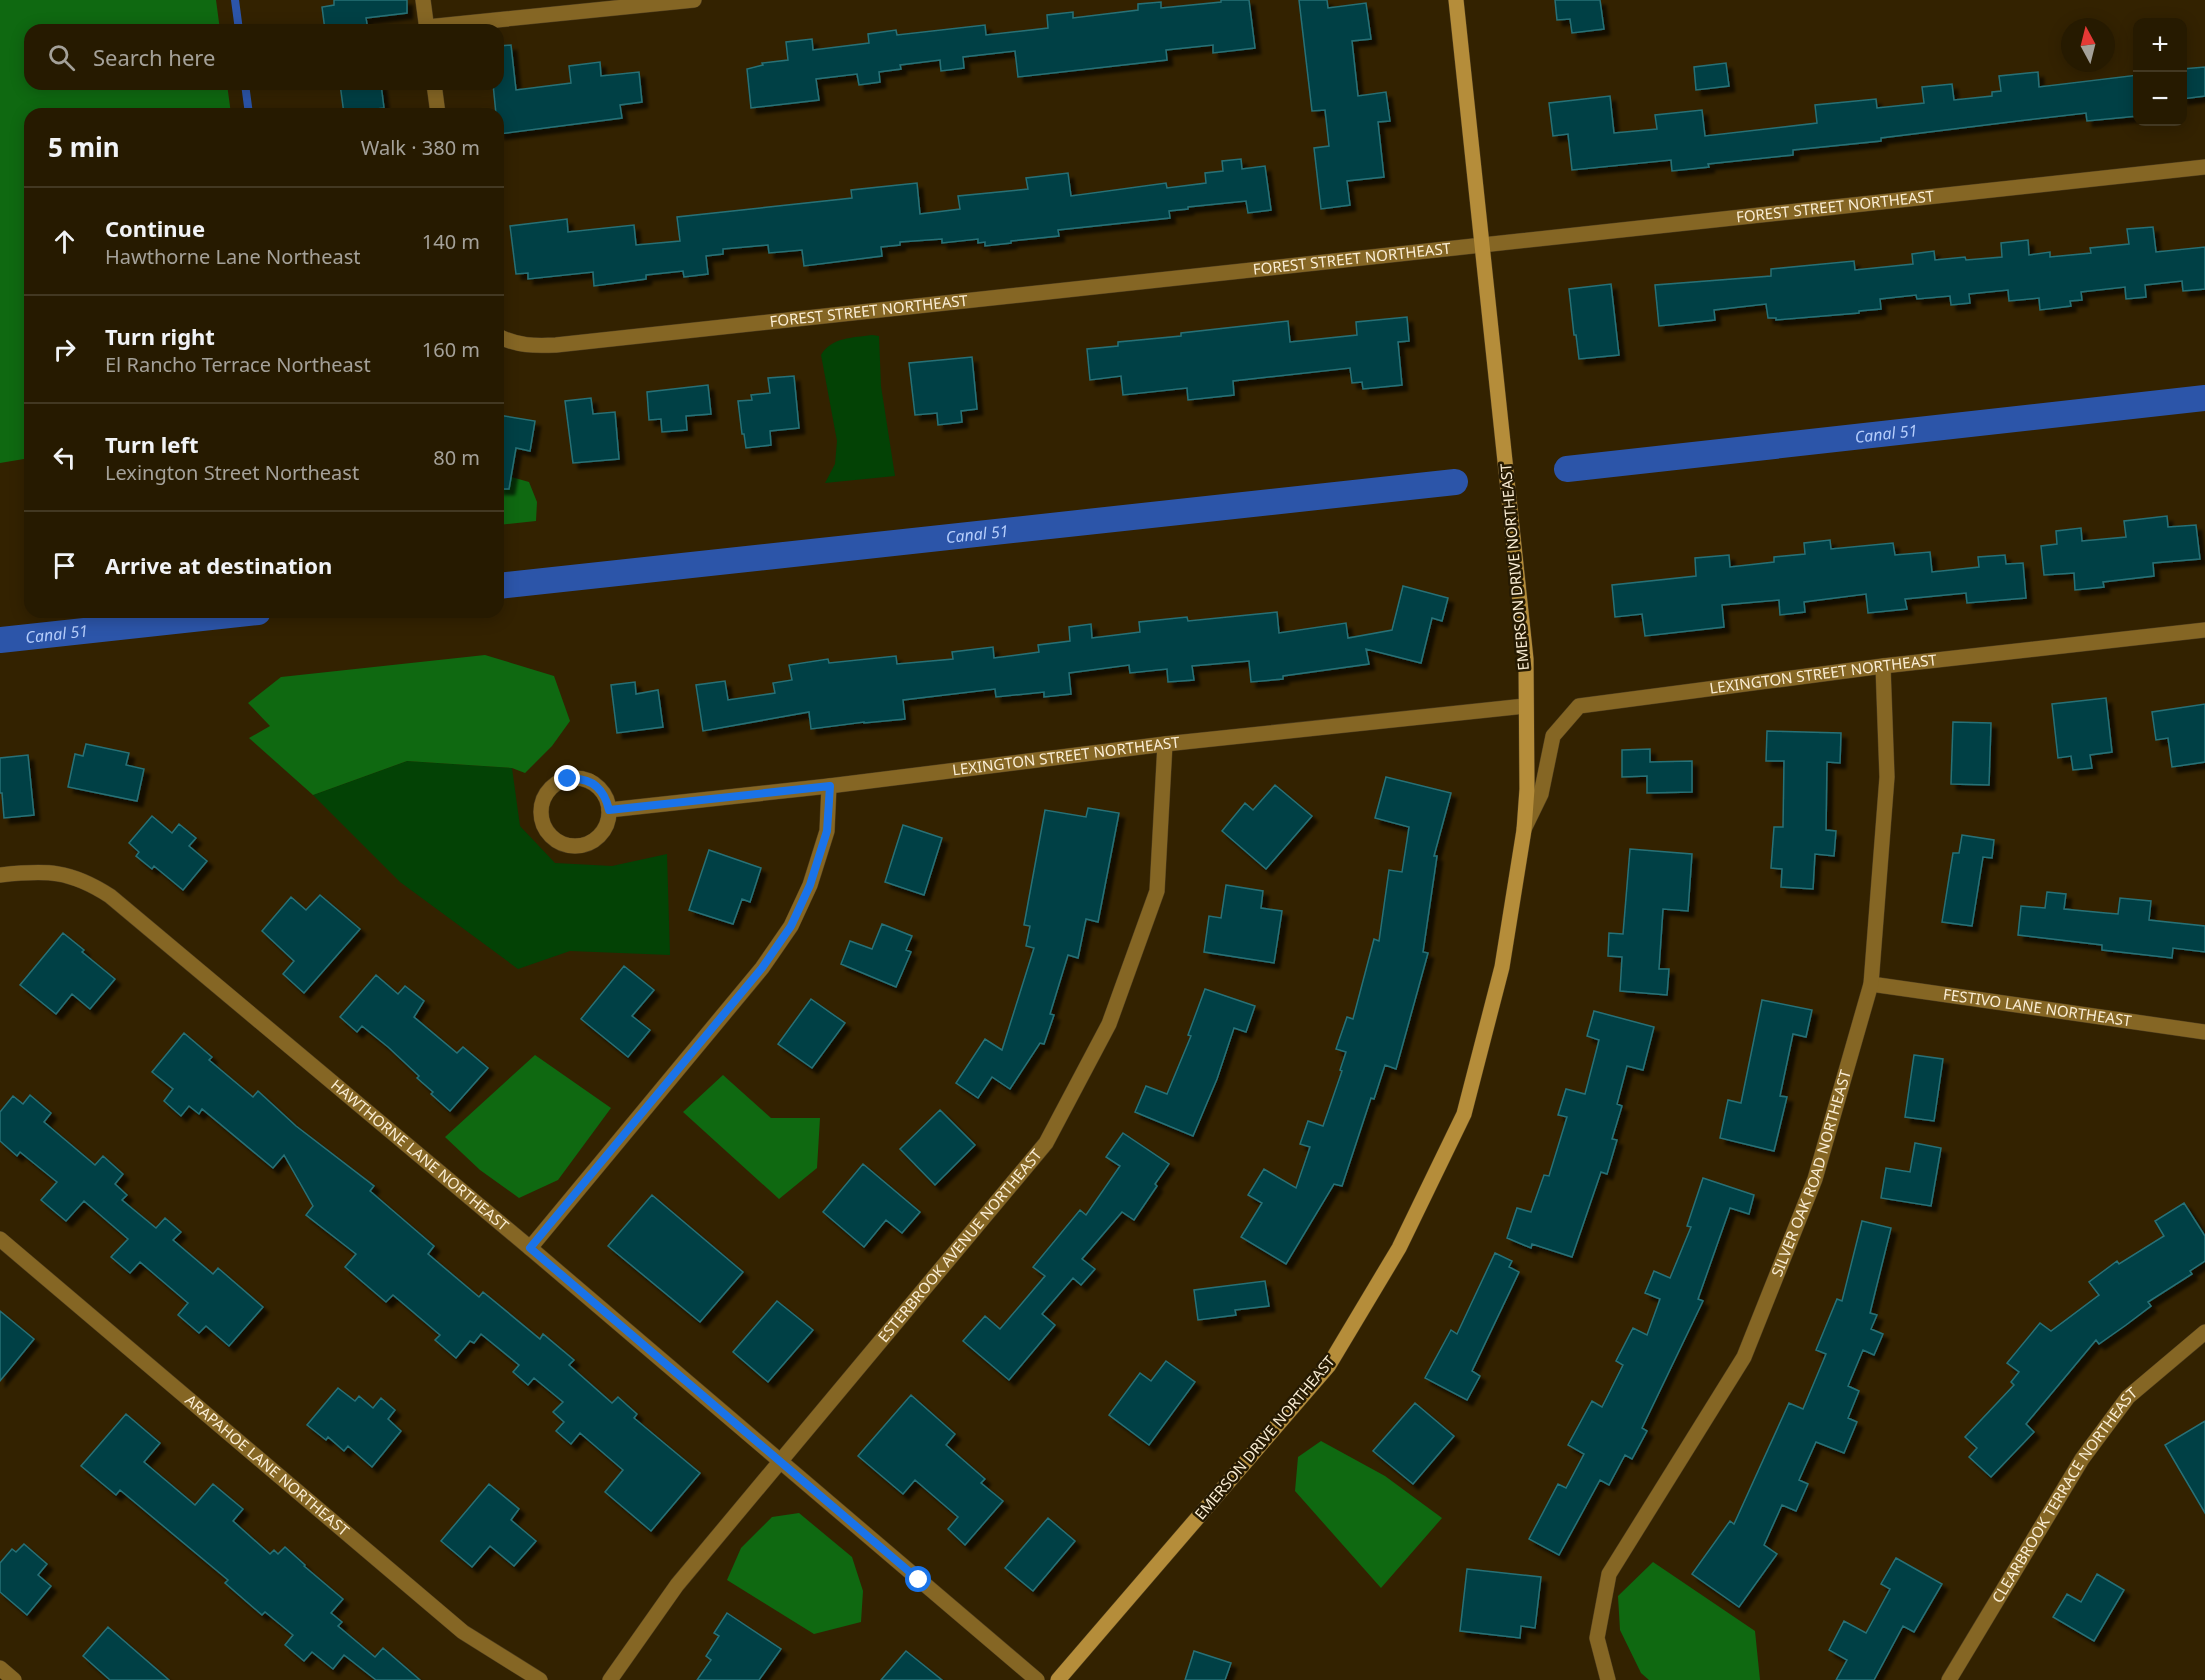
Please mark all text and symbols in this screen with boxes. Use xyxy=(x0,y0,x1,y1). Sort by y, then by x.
north arrow xyxy=(2061,18,2115,72)
map controls xyxy=(2133,18,2187,126)
button: + xyxy=(2133,18,2187,72)
search box xyxy=(24,24,504,90)
icon: search xyxy=(45,41,78,74)
text: Search here xyxy=(93,42,215,72)
button: − xyxy=(2133,72,2187,126)
text: 5 min xyxy=(48,129,120,165)
text: Walk · 380 m xyxy=(361,134,480,161)
street label: FOREST STREET NORTHEAST xyxy=(1735,185,1936,227)
text: Continue xyxy=(105,213,205,243)
icon: ahead xyxy=(48,225,81,258)
text: 140 m xyxy=(422,228,480,255)
street label: FOREST STREET NORTHEAST xyxy=(1252,237,1452,279)
text: Hawthorne Lane Northeast xyxy=(105,243,361,270)
street label: FOREST STREET NORTHEAST xyxy=(769,290,969,331)
text: Turn right xyxy=(105,321,215,351)
icon: right xyxy=(48,333,81,366)
text: 160 m xyxy=(422,336,480,363)
text: El Rancho Terrace Northeast xyxy=(105,351,371,378)
water label: Canal 51 xyxy=(1854,419,1918,448)
text: Turn left xyxy=(105,429,199,459)
icon: left xyxy=(48,441,81,474)
text: 80 m xyxy=(433,444,480,471)
text: Lexington Street Northeast xyxy=(105,459,359,486)
street label: EMERSON DRIVE NORTHEAST xyxy=(1495,462,1533,672)
water label: Canal 51 xyxy=(945,520,1010,548)
icon: arrive xyxy=(48,549,81,582)
text: Arrive at destination xyxy=(105,550,332,580)
water label: Canal 51 xyxy=(24,620,89,648)
street label: LEXINGTON STREET NORTHEAST xyxy=(1708,649,1938,698)
street label: LEXINGTON STREET NORTHEAST xyxy=(951,731,1181,780)
route end xyxy=(554,765,580,791)
street label: FESTIVO LANE NORTHEAST xyxy=(1942,984,2133,1030)
street label: SILVER OAK ROAD NORTHEAST xyxy=(1766,1067,1855,1279)
street label: HAWTHORNE LANE NORTHEAST xyxy=(327,1074,514,1235)
street label: ESTERBROOK AVENUE NORTHEAST xyxy=(873,1144,1046,1346)
street label: EMERSON DRIVE NORTHEAST xyxy=(1190,1351,1339,1523)
street label: CLEARBROOK TERRACE NORTHEAST xyxy=(1987,1382,2142,1606)
street label: ARAPAHOE LANE NORTHEAST xyxy=(181,1389,354,1540)
route start xyxy=(905,1566,931,1592)

